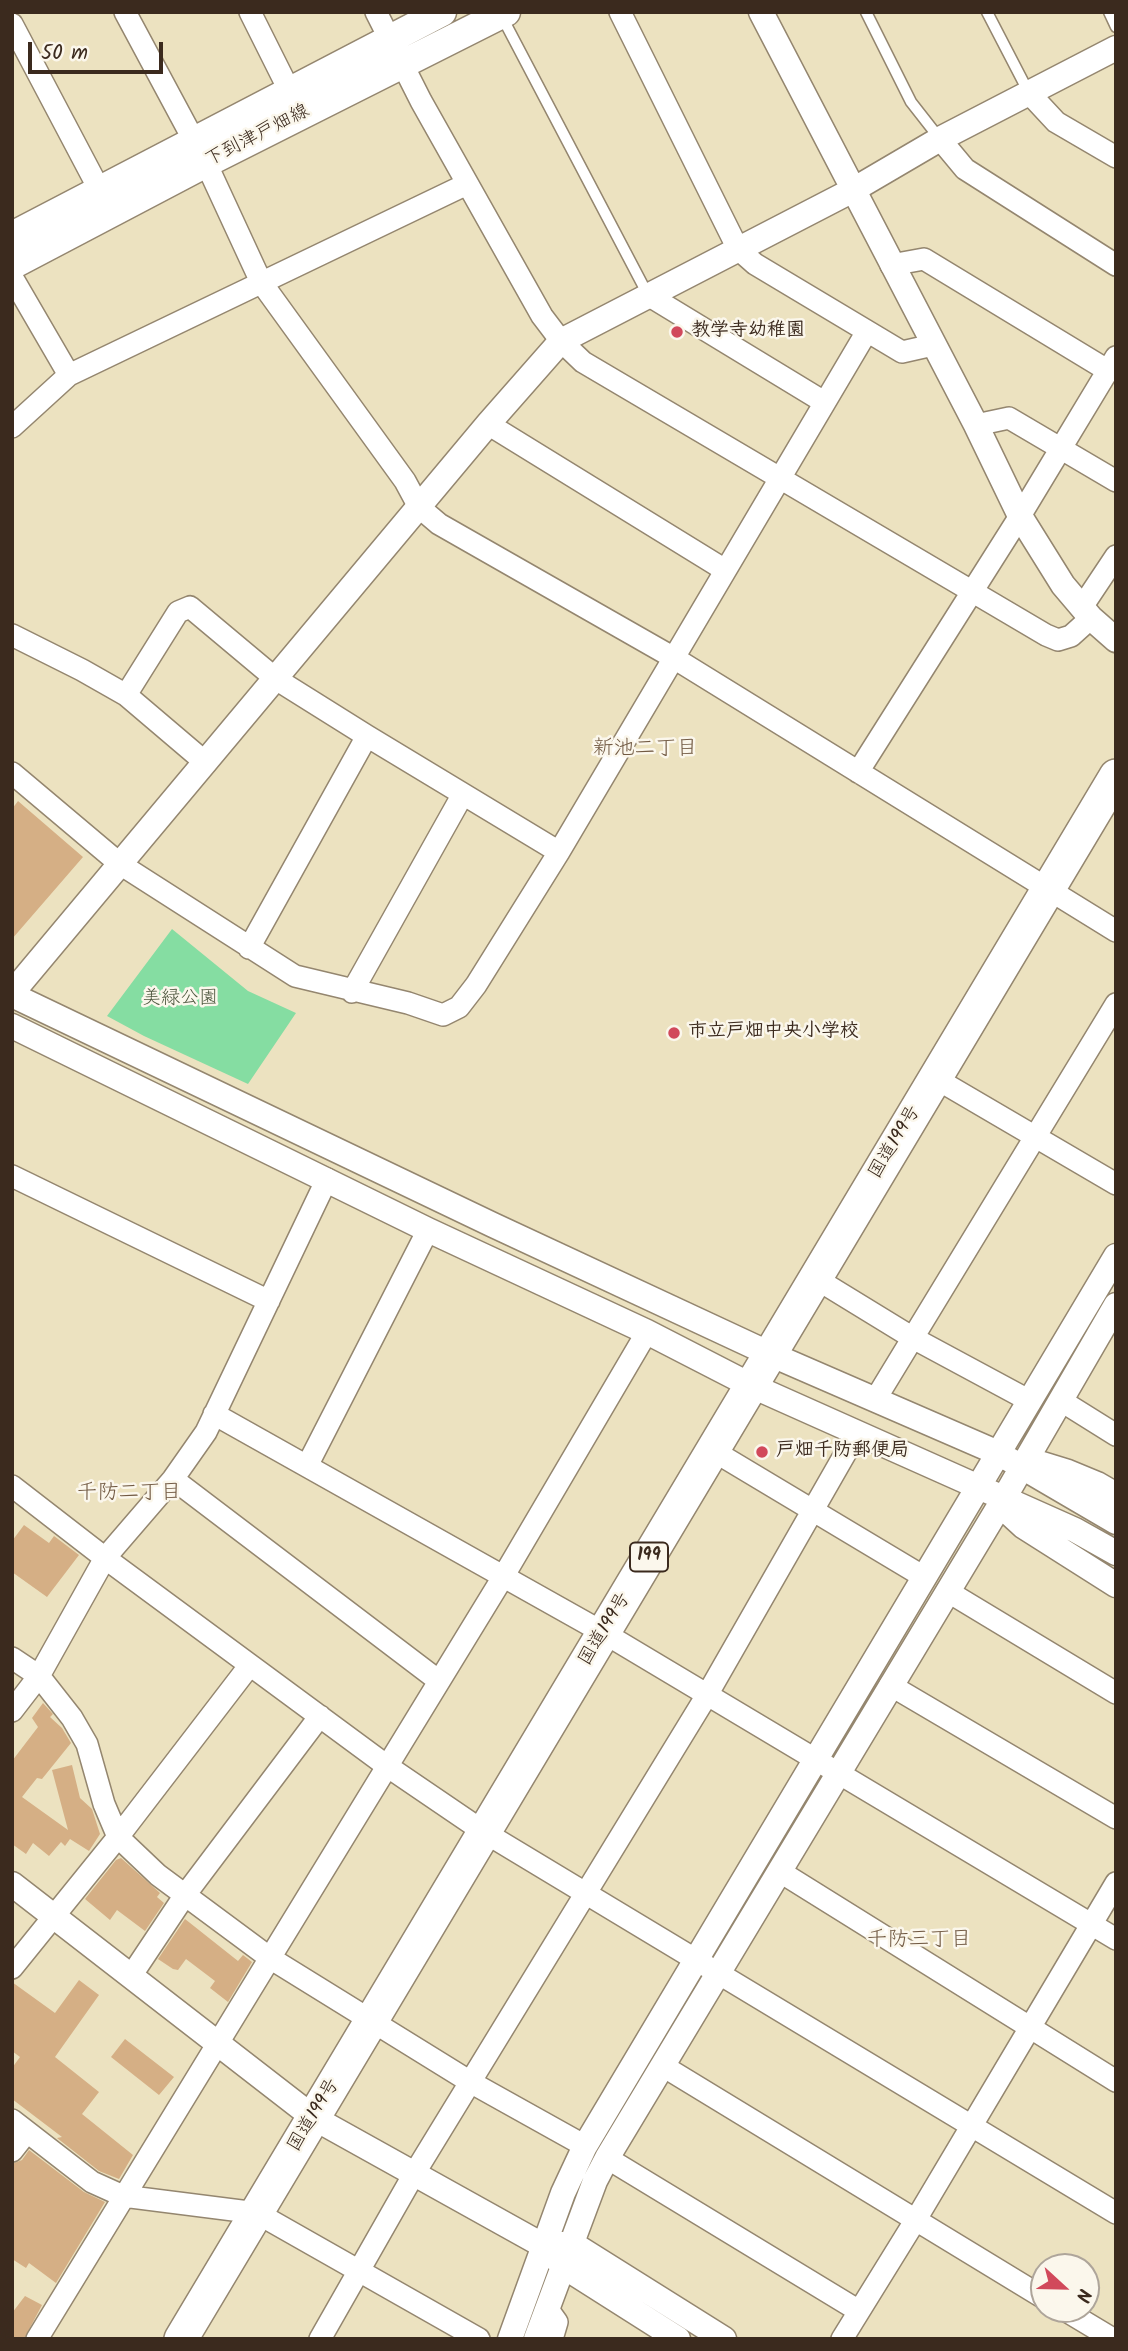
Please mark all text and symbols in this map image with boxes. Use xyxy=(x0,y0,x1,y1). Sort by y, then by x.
scale bar xyxy=(32,28,166,72)
text: 50 m xyxy=(41,37,88,70)
street label: 下到津戸畑線 xyxy=(202,101,314,173)
place label: 教学寺幼稚園 xyxy=(691,321,805,343)
marker: 教学寺幼稚園 xyxy=(669,324,685,340)
district label: 新池二丁目 xyxy=(593,737,697,763)
park label: 美緑公園 xyxy=(142,989,218,1011)
place label: 市立戸畑中央小学校 xyxy=(688,1022,859,1044)
marker: 市立戸畑中央小学校 xyxy=(666,1025,682,1041)
street label: 国道199号 xyxy=(865,1102,927,1184)
place label: 戸畑千防郵便局 xyxy=(776,1441,909,1463)
marker: 戸畑千防郵便局 xyxy=(754,1444,770,1460)
district label: 千防二丁目 xyxy=(77,1481,181,1507)
road number: 199 xyxy=(630,1542,668,1572)
street label: 国道199号 xyxy=(575,1589,637,1671)
district label: 千防三丁目 xyxy=(867,1928,971,1954)
street label: 国道199号 xyxy=(284,2075,346,2157)
north arrow xyxy=(1030,2253,1100,2323)
text: N xyxy=(1066,2284,1099,2306)

